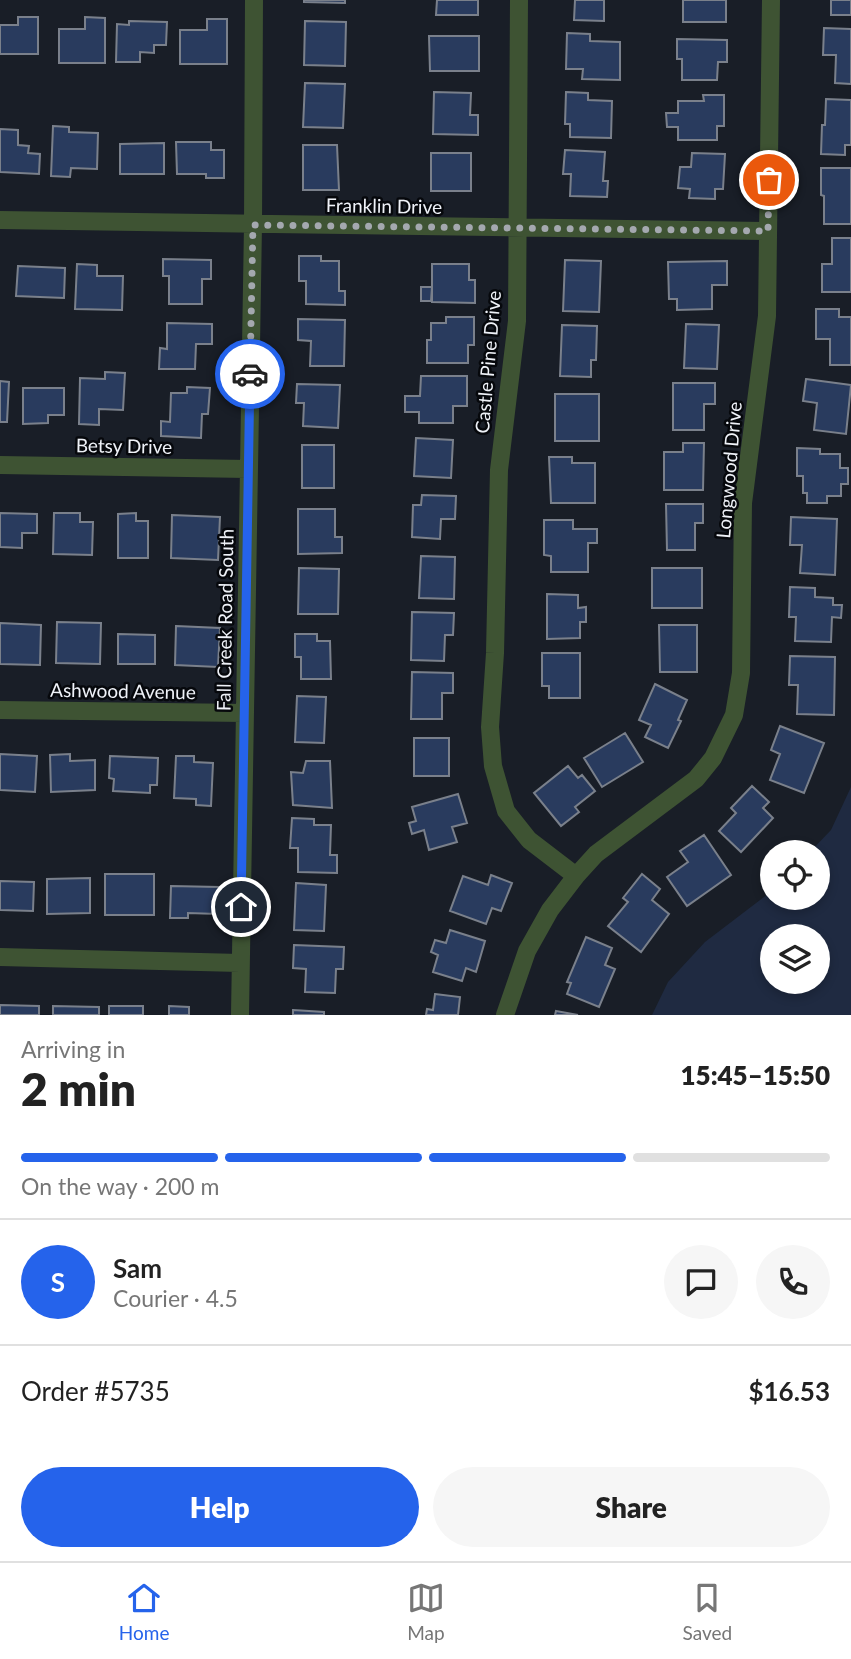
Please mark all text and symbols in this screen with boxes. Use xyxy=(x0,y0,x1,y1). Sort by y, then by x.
pin xyxy=(739,150,799,210)
icon: bag xyxy=(750,161,788,199)
street label: Franklin Drive xyxy=(326,193,442,218)
street label: Castle Pine Drive xyxy=(470,290,505,434)
courier xyxy=(215,339,285,409)
icon: car xyxy=(231,355,269,393)
street label: Longwood Drive xyxy=(711,400,746,539)
street label: Betsy Drive xyxy=(76,433,172,458)
street label: Fall Creek Road South xyxy=(211,529,238,711)
street label: Ashwood Avenue xyxy=(50,678,196,703)
map controls xyxy=(760,840,830,994)
button: locate xyxy=(760,840,830,910)
pin xyxy=(211,877,271,937)
icon: home xyxy=(222,888,260,926)
button: layers xyxy=(760,924,830,994)
text: Arriving in xyxy=(21,1035,125,1063)
text: 15:45–15:50 xyxy=(680,1059,830,1091)
text: 2 min xyxy=(21,1061,136,1116)
text: On the way · 200 m xyxy=(21,1172,220,1200)
button: chat xyxy=(664,1245,738,1319)
button: phone xyxy=(756,1245,830,1319)
text: Sam xyxy=(113,1252,162,1284)
text: S xyxy=(51,1266,65,1298)
text: Courier · 4.5 xyxy=(113,1284,238,1312)
text: Order #5735 xyxy=(21,1375,170,1407)
text: $16.53 xyxy=(748,1375,830,1407)
button: Help xyxy=(21,1467,419,1547)
button: Share xyxy=(433,1467,830,1547)
tab: Home xyxy=(119,1579,169,1644)
tab: Map xyxy=(407,1579,445,1644)
tab: Saved xyxy=(683,1579,732,1644)

